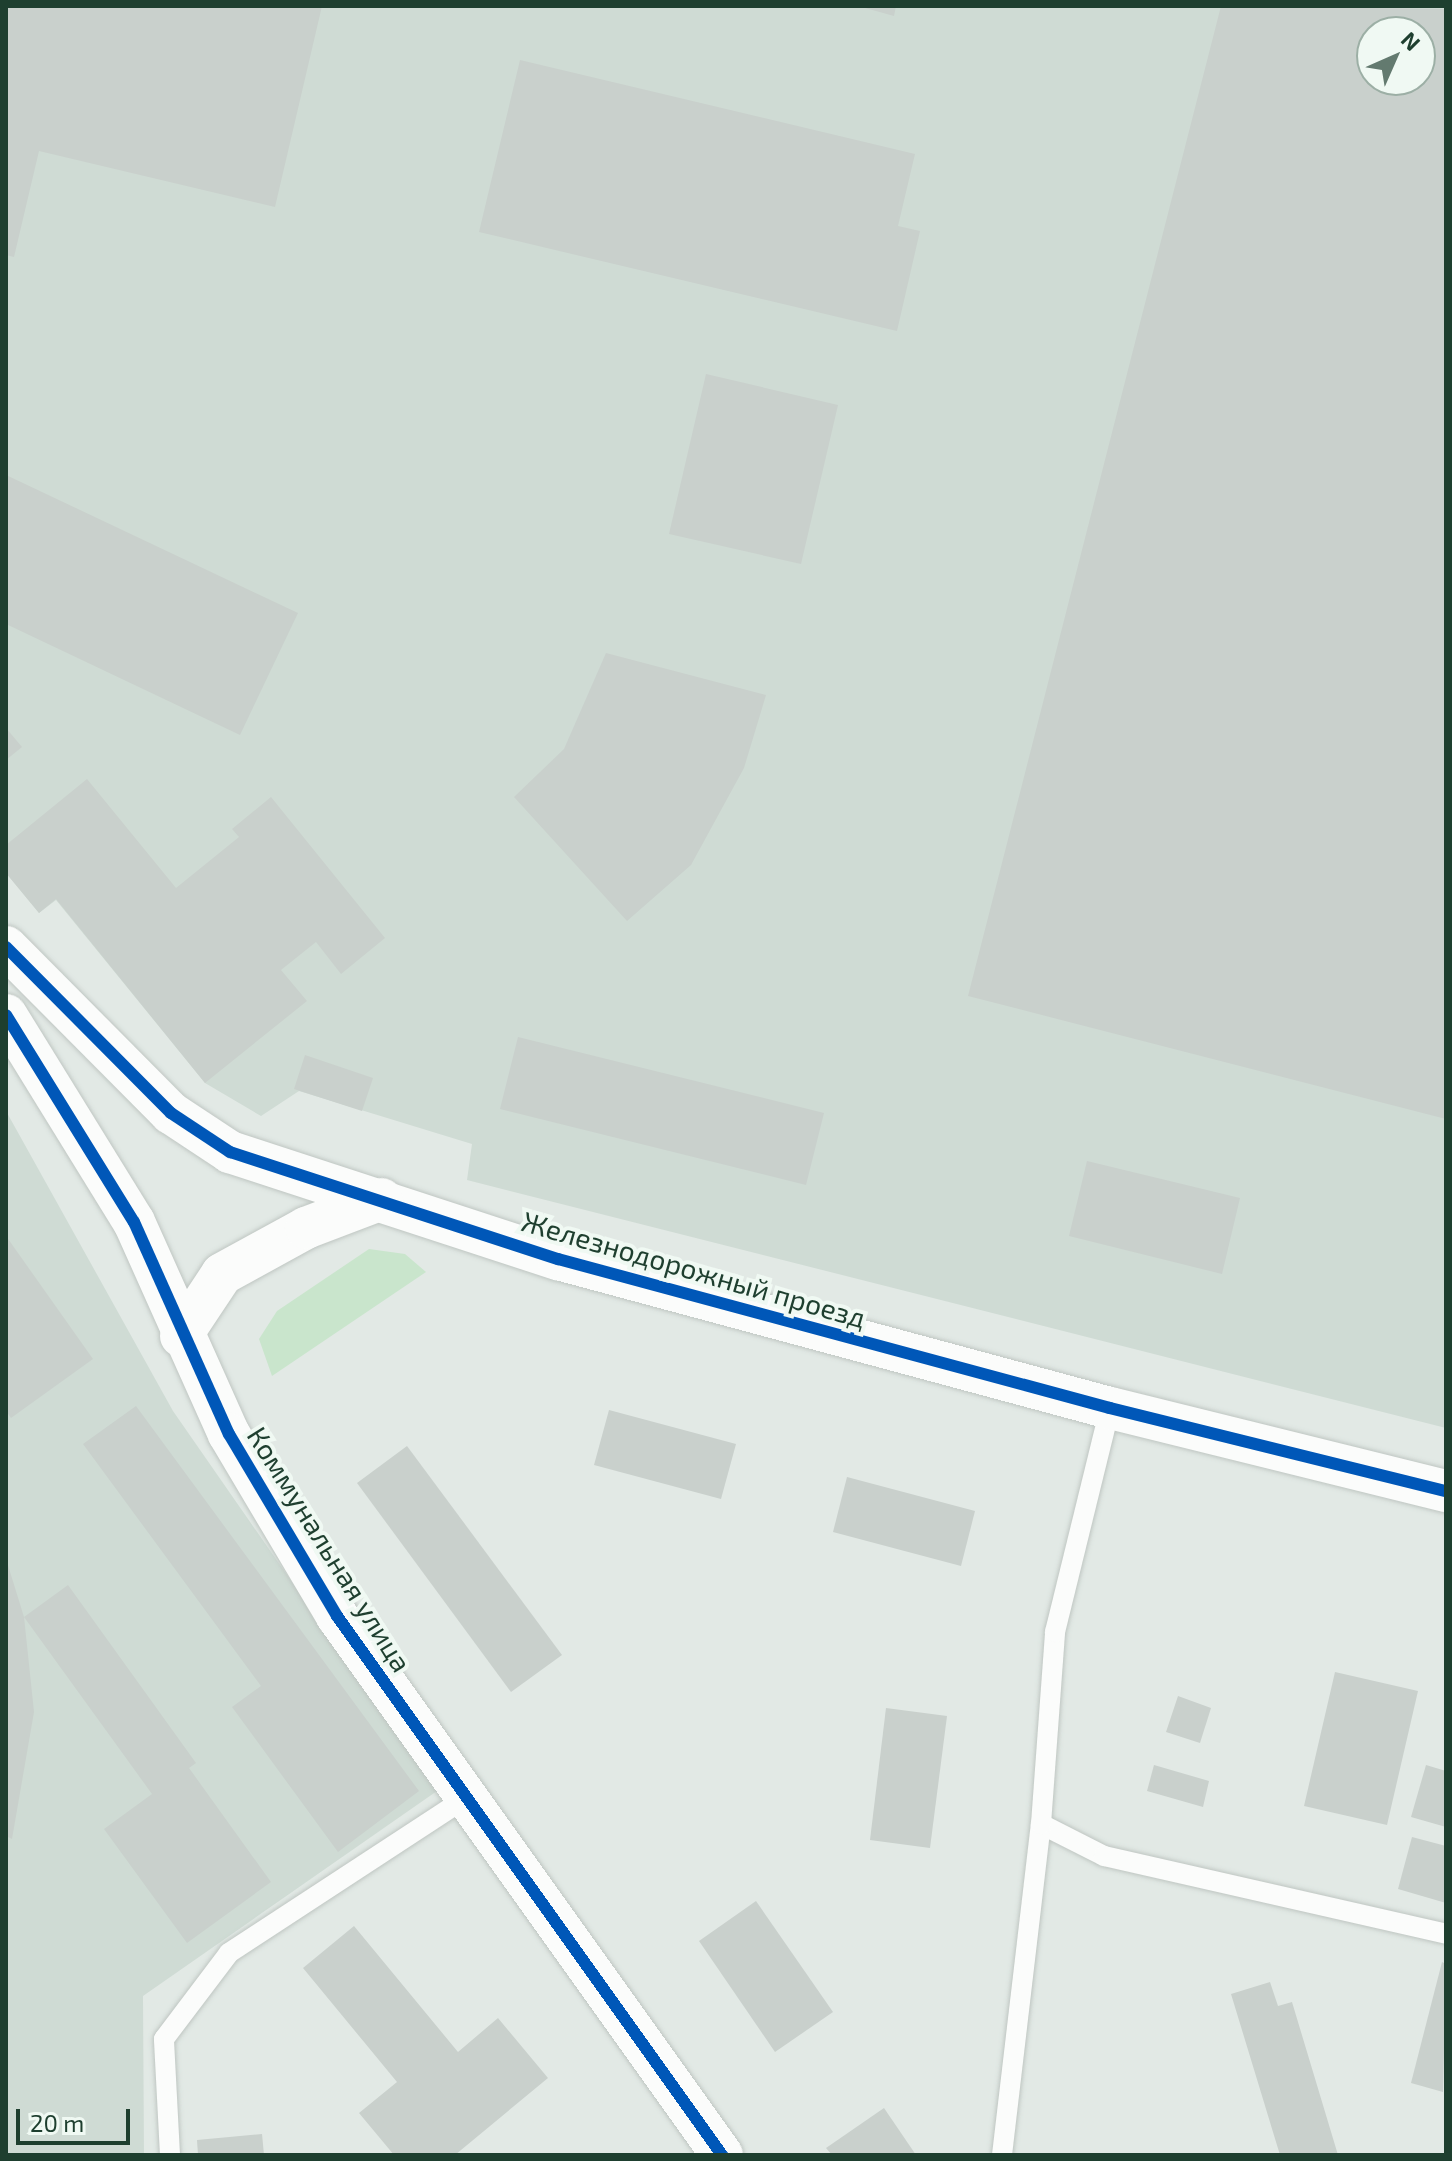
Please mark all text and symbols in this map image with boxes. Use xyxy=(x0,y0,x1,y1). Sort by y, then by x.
north arrow xyxy=(1356,16,1436,96)
text: N xyxy=(1397,26,1426,55)
street label: Железнодорожный проезд xyxy=(518,1204,870,1334)
street label: Коммунальная улица xyxy=(241,1420,419,1678)
scale bar xyxy=(20,2093,134,2143)
text: 20 m xyxy=(30,2108,84,2137)

